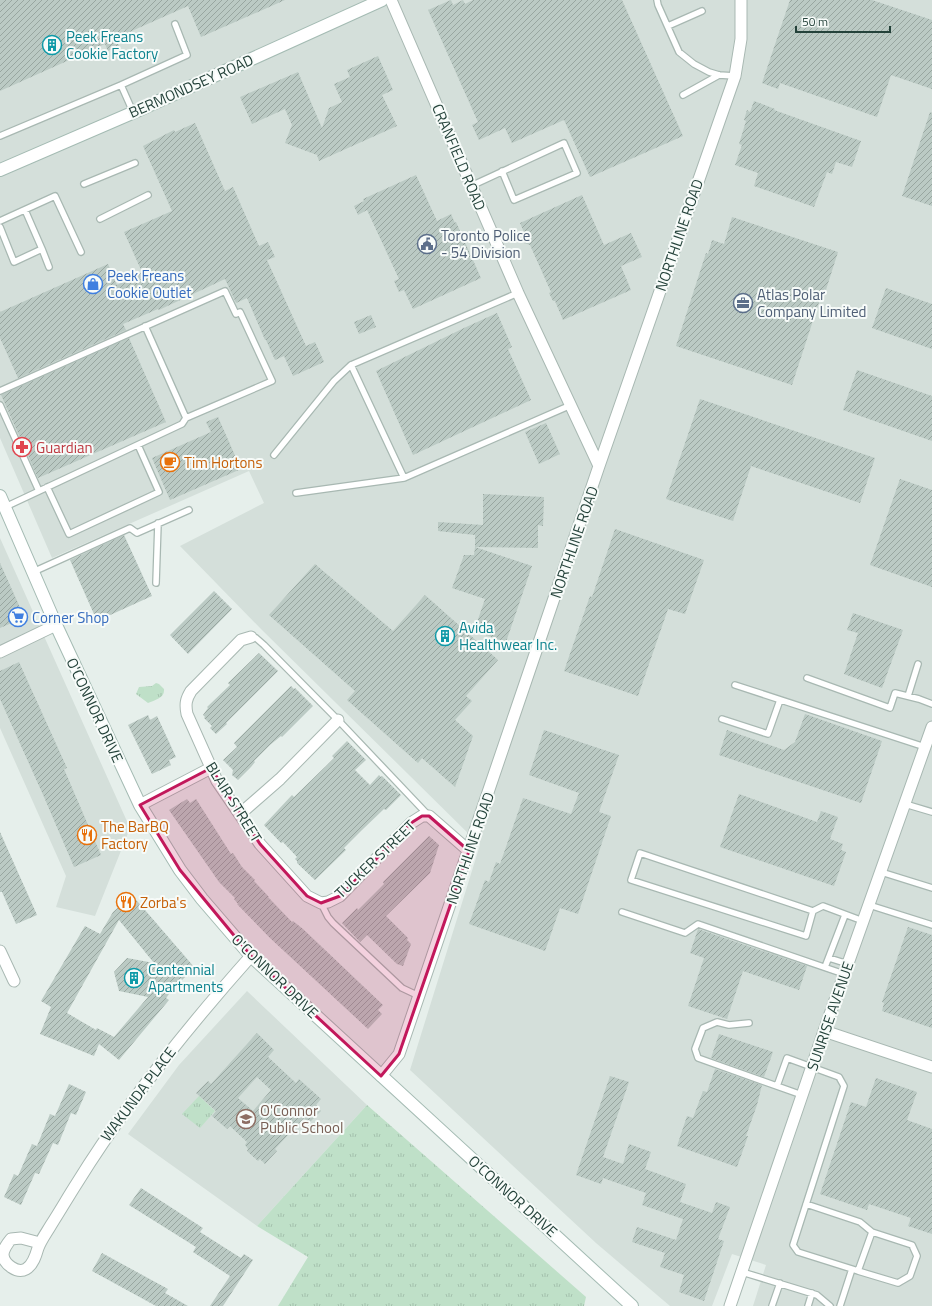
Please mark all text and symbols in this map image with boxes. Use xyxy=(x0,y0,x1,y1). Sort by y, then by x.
scale bar xyxy=(796,8,890,34)
text: 50 m xyxy=(802,12,828,31)
place label: Peek Freans Cookie Factory xyxy=(66,25,158,65)
building icon: Peek Freans Cookie Factory xyxy=(41,34,63,56)
street label: BERMONDSEY ROAD xyxy=(125,48,257,124)
street label: CRANFIELD ROAD xyxy=(426,100,492,214)
street label: NORTHLINE ROAD xyxy=(649,176,709,294)
place label: Toronto Police - 54 Division xyxy=(441,224,530,264)
public building icon: Toronto Police - 54 Division xyxy=(416,233,438,255)
place label: Peek Freans Cookie Outlet xyxy=(107,264,192,304)
shop icon: Peek Freans Cookie Outlet xyxy=(82,273,104,295)
place label: Atlas Polar Company Limited xyxy=(757,283,866,323)
office icon: Atlas Polar Company Limited xyxy=(732,292,754,314)
pharmacy icon: Guardian xyxy=(11,436,33,458)
place label: Guardian xyxy=(36,436,93,459)
cafe icon: Tim Hortons xyxy=(159,451,181,473)
place label: Tim Hortons xyxy=(184,451,262,474)
street label: NORTHLINE ROAD xyxy=(544,483,604,601)
supermarket icon: Corner Shop xyxy=(7,606,29,628)
place label: Corner Shop xyxy=(32,606,109,629)
place label: Avida Healthwear Inc. xyxy=(459,616,557,656)
building icon: Avida Healthwear Inc. xyxy=(434,625,456,647)
street label: O'CONNOR DRIVE xyxy=(61,654,129,766)
street label: BLAIR STREET xyxy=(200,757,268,847)
street label: NORTHLINE ROAD xyxy=(440,789,500,907)
street label: TUCKER STREET xyxy=(329,814,421,904)
place label: The BarBQ Factory xyxy=(101,815,169,855)
restaurant icon: The BarBQ Factory xyxy=(76,824,98,846)
restaurant icon: Zorba's xyxy=(115,891,137,913)
place label: Zorba's xyxy=(140,891,186,914)
street label: O'CONNOR DRIVE xyxy=(226,928,324,1024)
place label: Centennial Apartments xyxy=(148,958,223,998)
street label: SUNRISE AVENUE xyxy=(801,958,859,1074)
building icon: Centennial Apartments xyxy=(123,967,145,989)
street label: WAKUNDA PLACE xyxy=(95,1042,181,1146)
place label: O'Connor Public School xyxy=(260,1099,343,1139)
school or university icon: O'Connor Public School xyxy=(235,1108,257,1130)
street label: O'CONNOR DRIVE xyxy=(463,1150,563,1242)

